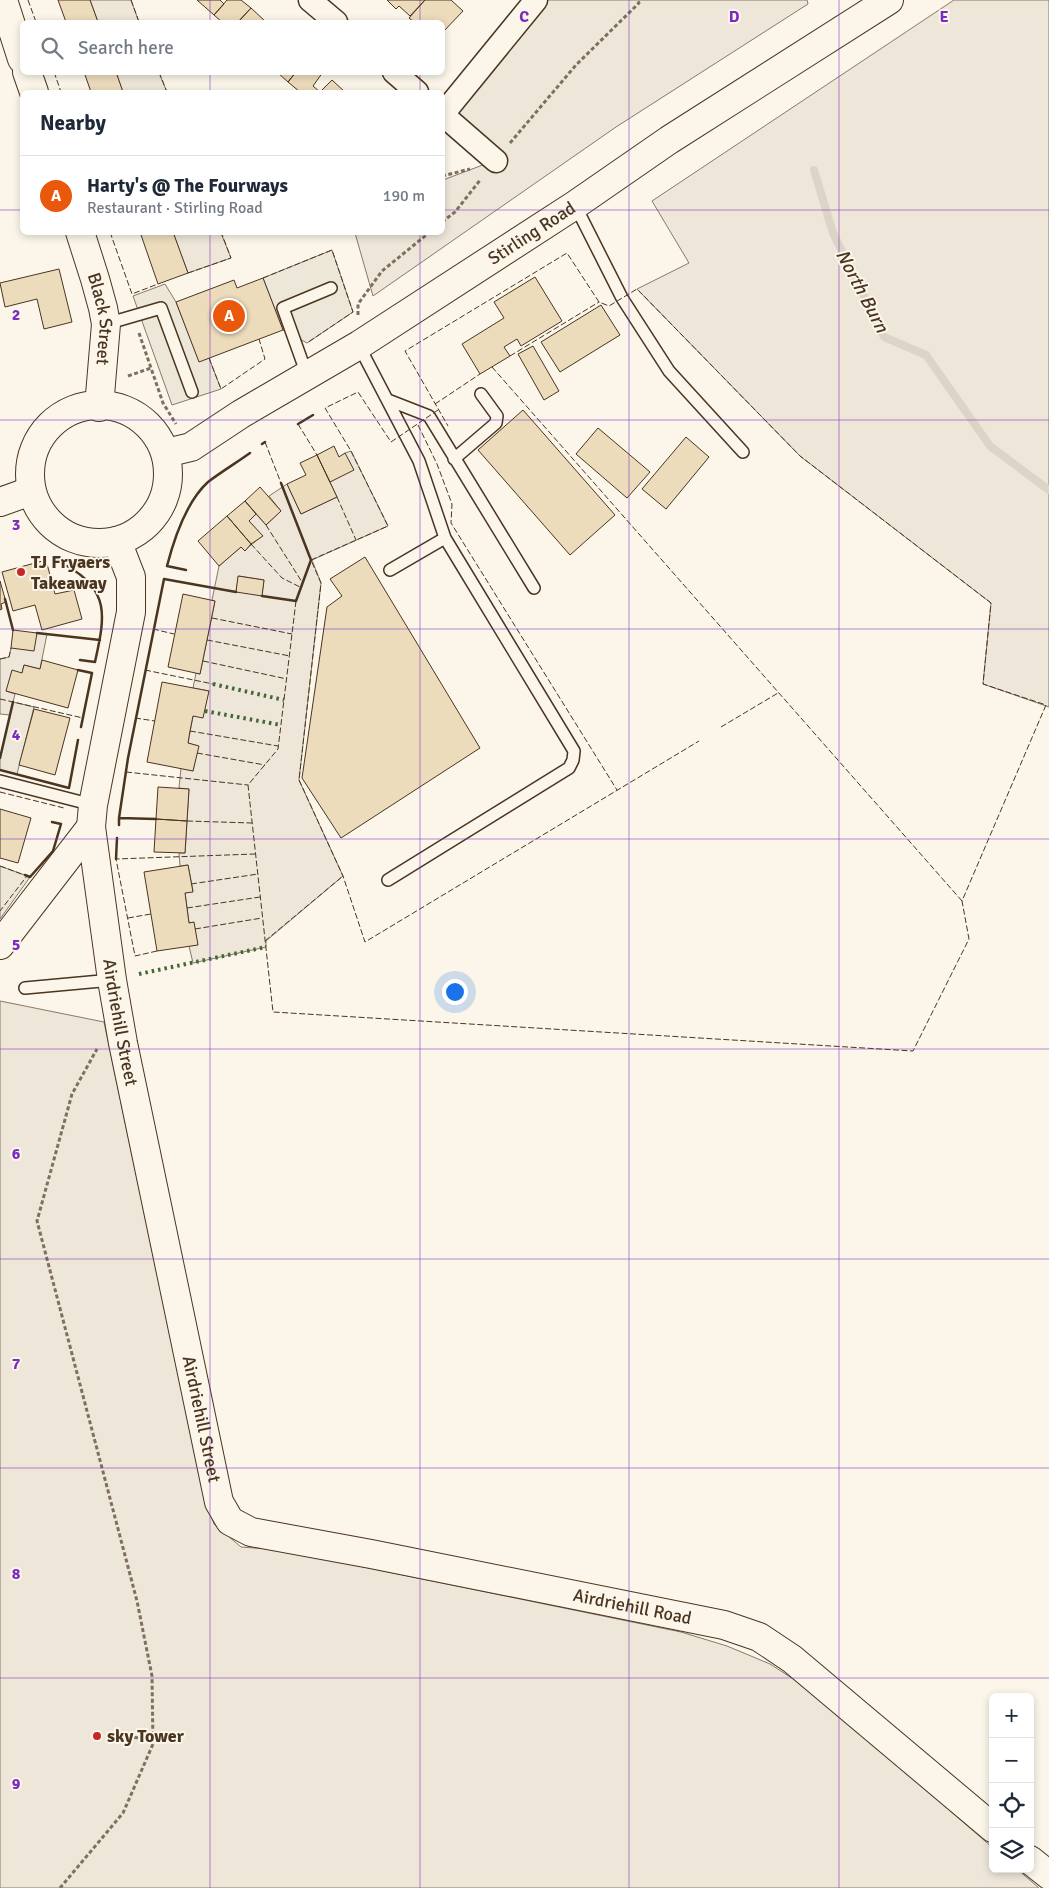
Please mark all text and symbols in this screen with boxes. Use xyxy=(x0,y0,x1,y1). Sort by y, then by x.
text: C xyxy=(519,7,529,27)
text: D xyxy=(729,7,740,27)
text: E xyxy=(939,7,949,27)
search box xyxy=(20,20,445,75)
icon: search xyxy=(38,34,66,62)
text: Search here xyxy=(78,36,174,60)
text: Nearby xyxy=(40,110,106,136)
text: Harty's @ The Fourways xyxy=(87,174,288,198)
text: A xyxy=(51,186,61,206)
text: 190 m xyxy=(383,186,425,206)
street label: Stirling Road xyxy=(484,197,580,270)
text: Restaurant · Stirling Road xyxy=(87,198,263,218)
water label: North Burn xyxy=(830,245,894,337)
street label: Black Street xyxy=(83,270,118,366)
pin: A xyxy=(213,297,245,335)
text: 2 xyxy=(12,305,20,325)
text: 3 xyxy=(12,515,20,535)
place label: TJ Fryaers Takeaway xyxy=(31,551,110,594)
marker: TJ Fryaers Takeaway xyxy=(15,566,27,578)
text: 4 xyxy=(12,725,21,745)
text: 5 xyxy=(12,935,20,955)
street label: Airdriehill Street xyxy=(98,957,143,1088)
your location xyxy=(442,979,468,1005)
text: 6 xyxy=(12,1144,21,1164)
text: 7 xyxy=(12,1354,21,1374)
street label: Airdriehill Street xyxy=(178,1354,226,1484)
text: 8 xyxy=(12,1564,21,1584)
street label: Airdriehill Road xyxy=(571,1584,694,1629)
map controls xyxy=(989,1693,1034,1873)
button: + xyxy=(989,1693,1034,1738)
place label: sky Tower xyxy=(107,1725,185,1747)
marker: sky Tower xyxy=(91,1730,103,1742)
button: − xyxy=(989,1738,1034,1783)
text: 9 xyxy=(12,1774,21,1794)
button: locate xyxy=(989,1783,1034,1828)
button: layers xyxy=(989,1828,1034,1873)

